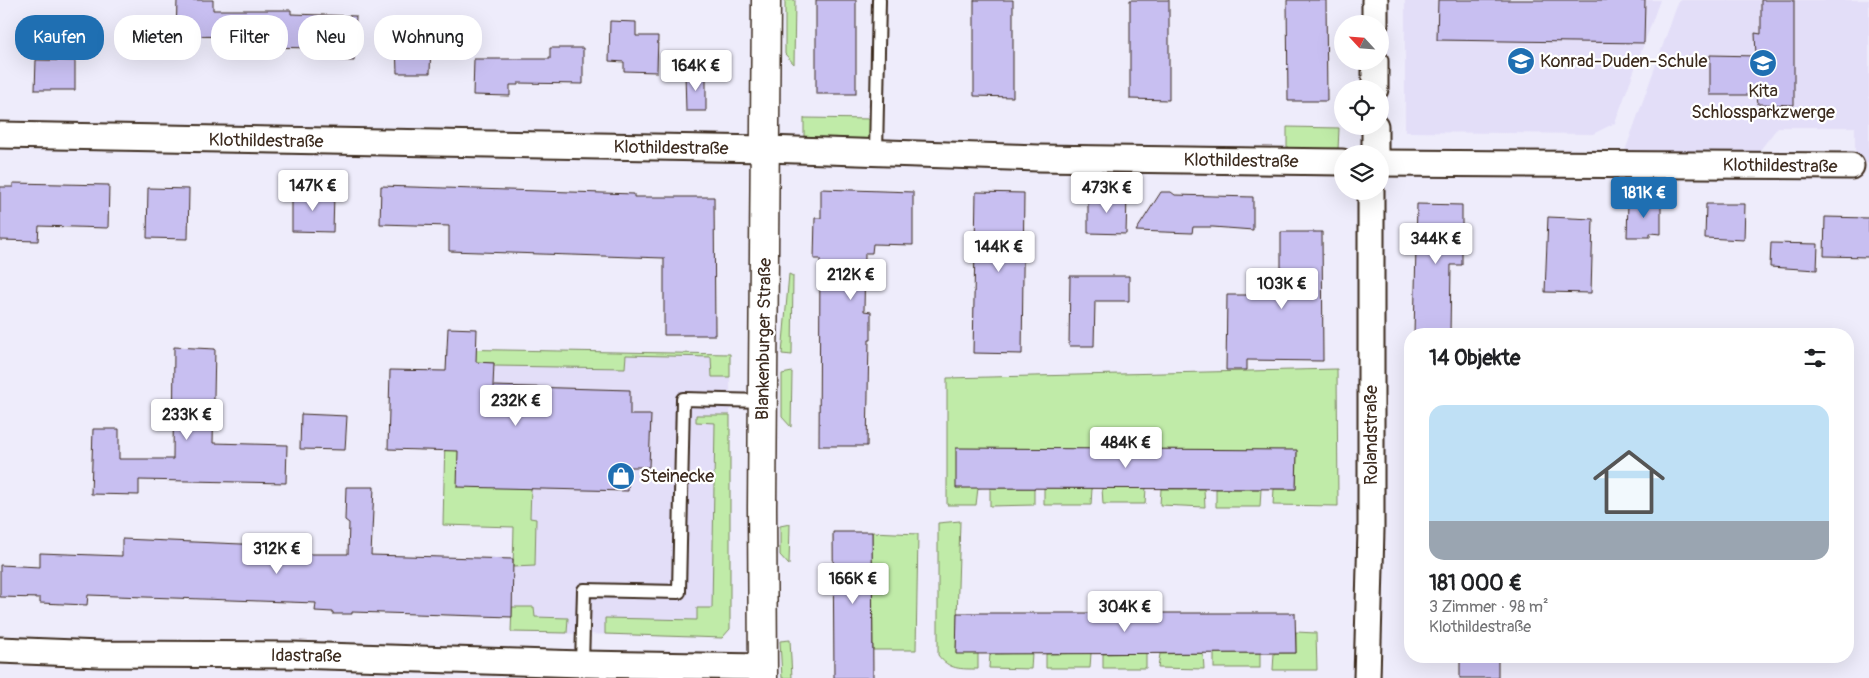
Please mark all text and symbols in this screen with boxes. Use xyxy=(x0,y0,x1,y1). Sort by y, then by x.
chip: Kaufen xyxy=(15,15,104,60)
chip: Mieten xyxy=(114,15,201,60)
chip: Filter xyxy=(211,15,288,60)
chip: Neu xyxy=(298,15,364,60)
chip: Wohnung xyxy=(374,15,482,60)
north arrow xyxy=(1334,15,1389,70)
map controls xyxy=(1334,15,1389,200)
school or university icon: Konrad-Duden-Schule xyxy=(1506,46,1536,76)
school or university icon: Kita Schlossparkzwerge xyxy=(1748,48,1778,78)
pin: 164K € xyxy=(655,49,737,92)
place label: Konrad-Duden-Schule xyxy=(1540,50,1708,73)
text: 164K € xyxy=(672,56,720,76)
button: locate xyxy=(1334,80,1389,135)
place label: Kita Schlossparkzwerge xyxy=(1691,80,1835,124)
street label: Klothildestraße xyxy=(208,128,324,154)
street label: Klothildestraße xyxy=(613,135,729,161)
button: layers xyxy=(1334,145,1389,200)
street label: Klothildestraße xyxy=(1183,148,1299,174)
street label: Klothildestraße xyxy=(1722,153,1838,179)
pin: 147K € xyxy=(272,170,354,212)
pin: 473K € xyxy=(1066,172,1148,214)
text: 147K € xyxy=(289,176,337,196)
pin: 181K € xyxy=(1603,176,1685,219)
text: 473K € xyxy=(1082,178,1132,198)
text: 181K € xyxy=(1622,183,1666,203)
pin: 344K € xyxy=(1395,222,1477,265)
text: 344K € xyxy=(1410,229,1462,249)
pin: 144K € xyxy=(958,230,1040,273)
text: 144K € xyxy=(975,237,1023,257)
street label: Blankenburger Straße xyxy=(751,257,777,420)
pin: 212K € xyxy=(810,258,892,301)
text: 212K € xyxy=(827,265,875,285)
pin: 103K € xyxy=(1241,268,1323,310)
text: 103K € xyxy=(1257,274,1307,294)
icon: filters xyxy=(1801,344,1829,372)
text: 14 Objekte xyxy=(1429,345,1520,372)
pin: 232K € xyxy=(475,384,557,427)
street label: Rolandstraße xyxy=(1360,385,1383,485)
text: 232K € xyxy=(491,391,541,411)
pin: 233K € xyxy=(146,398,228,441)
text: 233K € xyxy=(162,405,212,425)
pin: 484K € xyxy=(1085,426,1167,469)
text: 484K € xyxy=(1101,433,1151,453)
icon: home xyxy=(1584,437,1674,527)
shop icon: Steinecke xyxy=(606,461,636,491)
place label: Steinecke xyxy=(640,465,714,488)
pin: 312K € xyxy=(236,532,318,575)
text: 312K € xyxy=(253,539,301,559)
pin: 166K € xyxy=(812,562,894,605)
text: 166K € xyxy=(829,569,877,589)
text: 181 000 € xyxy=(1429,570,1522,597)
pin: 304K € xyxy=(1084,590,1166,633)
text: 304K € xyxy=(1099,597,1151,617)
text: 3 Zimmer · 98 m² xyxy=(1429,597,1548,617)
text: Klothildestraße xyxy=(1429,617,1531,637)
street label: Idastraße xyxy=(270,644,342,668)

